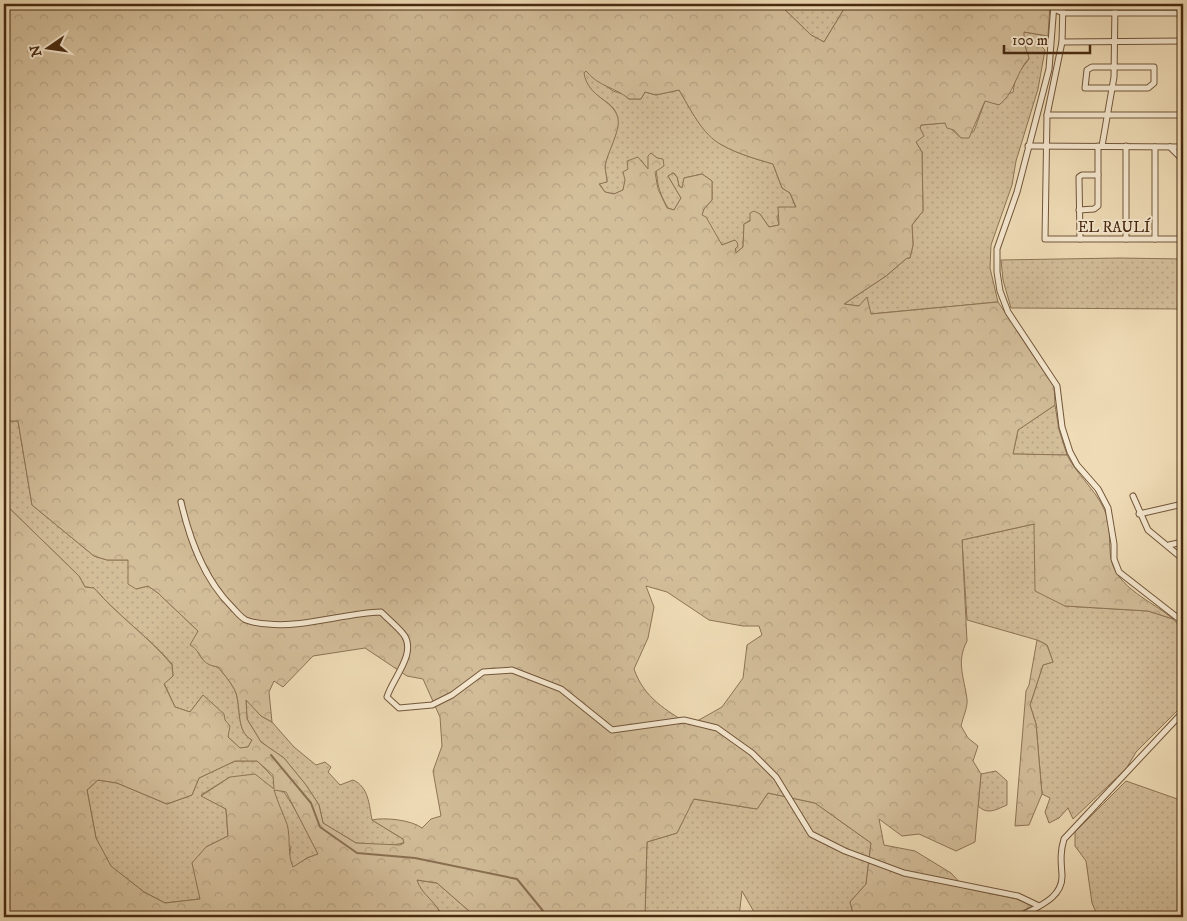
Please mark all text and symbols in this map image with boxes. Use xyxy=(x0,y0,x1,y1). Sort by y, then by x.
north arrow xyxy=(22,22,72,72)
scale bar xyxy=(1004,22,1091,54)
text: 100 m xyxy=(1012,31,1048,50)
text: N xyxy=(26,43,46,58)
street label: EL RAULÍ xyxy=(1078,217,1151,237)

